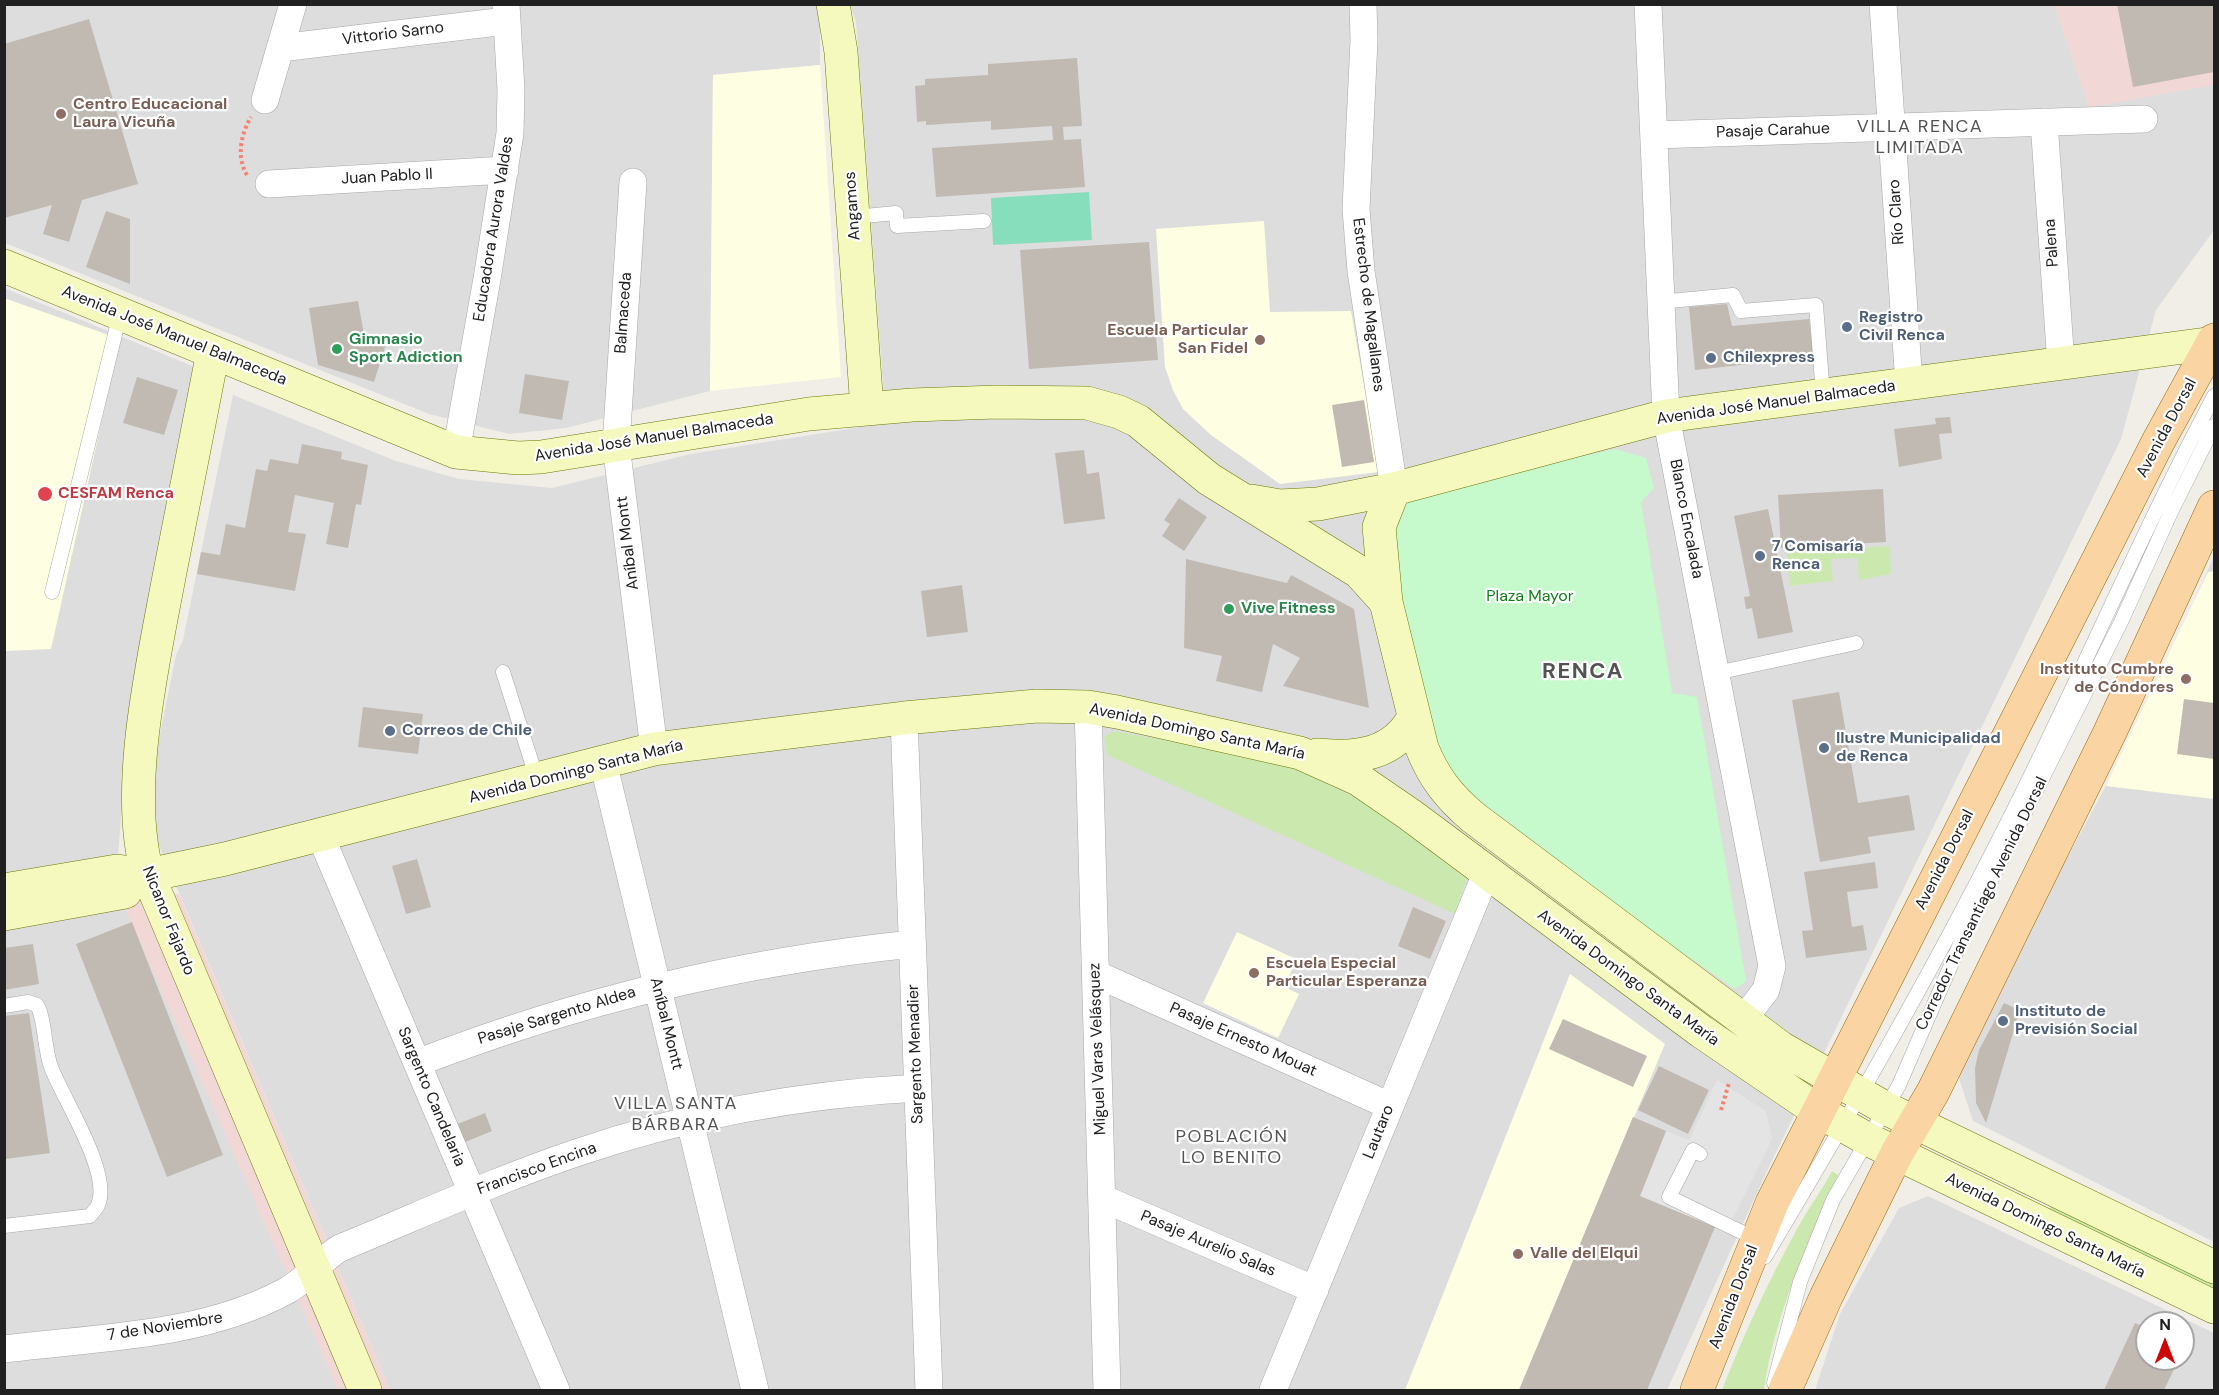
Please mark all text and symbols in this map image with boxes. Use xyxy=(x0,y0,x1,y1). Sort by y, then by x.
street label: Vittorio Sarno xyxy=(341,18,445,50)
place label: Centro Educacional Laura Vicuña xyxy=(73,95,227,133)
marker: Centro Educacional Laura Vicuña xyxy=(54,107,68,121)
district label: VILLA RENCA LIMITADA xyxy=(1857,116,1983,158)
street label: Pasaje Carahue xyxy=(1716,119,1830,143)
street label: Educadora Aurora Valdes xyxy=(470,135,518,323)
street label: Juan Pablo II xyxy=(341,165,433,189)
street label: Angamos xyxy=(841,171,865,241)
street label: Río Claro xyxy=(1885,179,1909,245)
street label: Estrecho de Magallanes xyxy=(1348,217,1388,393)
street label: Palena xyxy=(2041,218,2063,268)
street label: Balmaceda xyxy=(612,272,636,354)
street label: Avenida José Manuel Balmaceda xyxy=(59,282,289,390)
place label: Registro Civil Renca xyxy=(1859,308,1945,346)
marker: Registro Civil Renca xyxy=(1840,320,1854,334)
place label: Escuela Particular San Fidel xyxy=(1107,321,1248,359)
place label: Gimnasio Sport Adiction xyxy=(349,330,463,368)
marker: Escuela Particular San Fidel xyxy=(1253,333,1267,347)
marker: Gimnasio Sport Adiction xyxy=(330,342,344,356)
place label: Chilexpress xyxy=(1723,348,1815,368)
marker: Chilexpress xyxy=(1704,351,1718,365)
street label: Avenida Dorsal xyxy=(2133,375,2201,481)
street label: Avenida José Manuel Balmaceda xyxy=(1655,377,1897,429)
street label: Avenida José Manuel Balmaceda xyxy=(533,410,775,466)
street label: Blanco Encalada xyxy=(1665,458,1707,580)
place label: CESFAM Renca xyxy=(58,484,174,504)
marker: CESFAM Renca xyxy=(36,485,54,503)
street label: Aníbal Montt xyxy=(613,495,643,591)
place label: 7 Comisaría Renca xyxy=(1772,537,1863,575)
marker: 7 Comisaría Renca xyxy=(1753,549,1767,563)
park label: Plaza Mayor xyxy=(1486,587,1574,607)
place label: Vive Fitness xyxy=(1241,599,1335,619)
marker: Vive Fitness xyxy=(1222,602,1236,616)
district label: RENCA xyxy=(1542,659,1624,685)
place label: Instituto Cumbre de Cóndores xyxy=(2040,660,2174,698)
marker: Instituto Cumbre de Cóndores xyxy=(2179,672,2193,686)
street label: Avenida Domingo Santa María xyxy=(1087,700,1307,764)
place label: Correos de Chile xyxy=(402,721,532,741)
marker: Correos de Chile xyxy=(383,724,397,738)
place label: Ilustre Municipalidad de Renca xyxy=(1836,729,2001,767)
street label: Avenida Domingo Santa María xyxy=(467,736,685,808)
marker: Ilustre Municipalidad de Renca xyxy=(1817,741,1831,755)
street label: Corredor Transantiago Avenida Dorsal xyxy=(1912,774,2052,1034)
street label: Avenida Dorsal xyxy=(1912,807,1978,913)
street label: Nicanor Fajardo xyxy=(137,864,199,978)
street label: Avenida Domingo Santa María xyxy=(1533,906,1723,1050)
place label: Escuela Especial Particular Esperanza xyxy=(1266,954,1427,992)
street label: Miguel Varas Velásquez xyxy=(1085,963,1111,1135)
marker: Escuela Especial Particular Esperanza xyxy=(1247,966,1261,980)
street label: Aníbal Montt xyxy=(645,976,687,1072)
street label: Pasaje Sargento Aldea xyxy=(476,983,638,1049)
street label: Sargento Menadier xyxy=(904,984,928,1124)
street label: Pasaje Ernesto Mouat xyxy=(1166,999,1320,1081)
place label: Instituto de Previsión Social xyxy=(2015,1002,2137,1040)
marker: Instituto de Previsión Social xyxy=(1996,1014,2010,1028)
street label: Sargento Candelaria xyxy=(393,1024,469,1170)
district label: VILLA SANTA BÁRBARA xyxy=(614,1093,738,1136)
street label: Lautaro xyxy=(1360,1102,1398,1162)
district label: POBLACIÓN LO BENITO xyxy=(1176,1126,1288,1168)
street label: Francisco Encina xyxy=(475,1139,599,1199)
street label: Avenida Domingo Santa María xyxy=(1942,1169,2148,1283)
street label: Pasaje Aurelio Salas xyxy=(1137,1207,1279,1281)
street label: Avenida Dorsal xyxy=(1705,1242,1763,1352)
place label: Valle del Elqui xyxy=(1530,1244,1638,1264)
marker: Valle del Elqui xyxy=(1511,1247,1525,1261)
street label: 7 de Noviembre xyxy=(106,1308,224,1346)
north arrow xyxy=(2135,1311,2195,1371)
text: N xyxy=(2159,1314,2171,1335)

